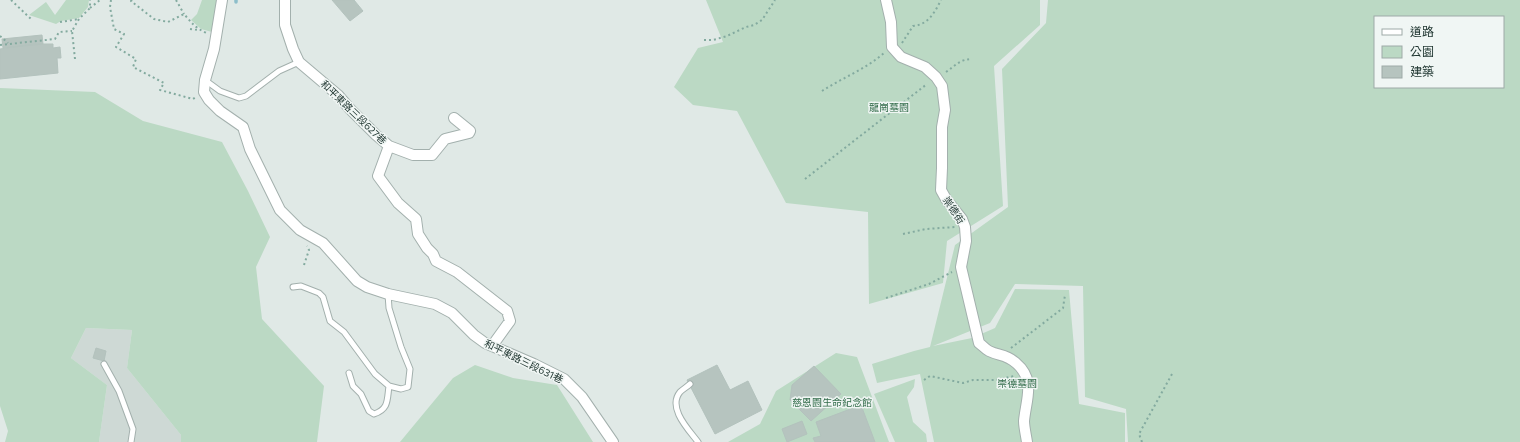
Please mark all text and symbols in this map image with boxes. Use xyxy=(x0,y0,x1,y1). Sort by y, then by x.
legend xyxy=(1374,16,1504,88)
text: 道路 xyxy=(1410,24,1434,38)
text: 公園 xyxy=(1410,44,1434,58)
text: 建築 xyxy=(1410,64,1434,78)
street label: 和平東路三段627巷 xyxy=(319,78,389,146)
park label: 龍崗墓園 xyxy=(869,101,909,113)
street label: 崇德街 xyxy=(941,194,967,226)
street label: 和平東路三段631巷 xyxy=(483,337,565,385)
park label: 崇德墓園 xyxy=(997,377,1037,389)
park label: 慈恩園生命紀念館 xyxy=(792,396,872,408)

